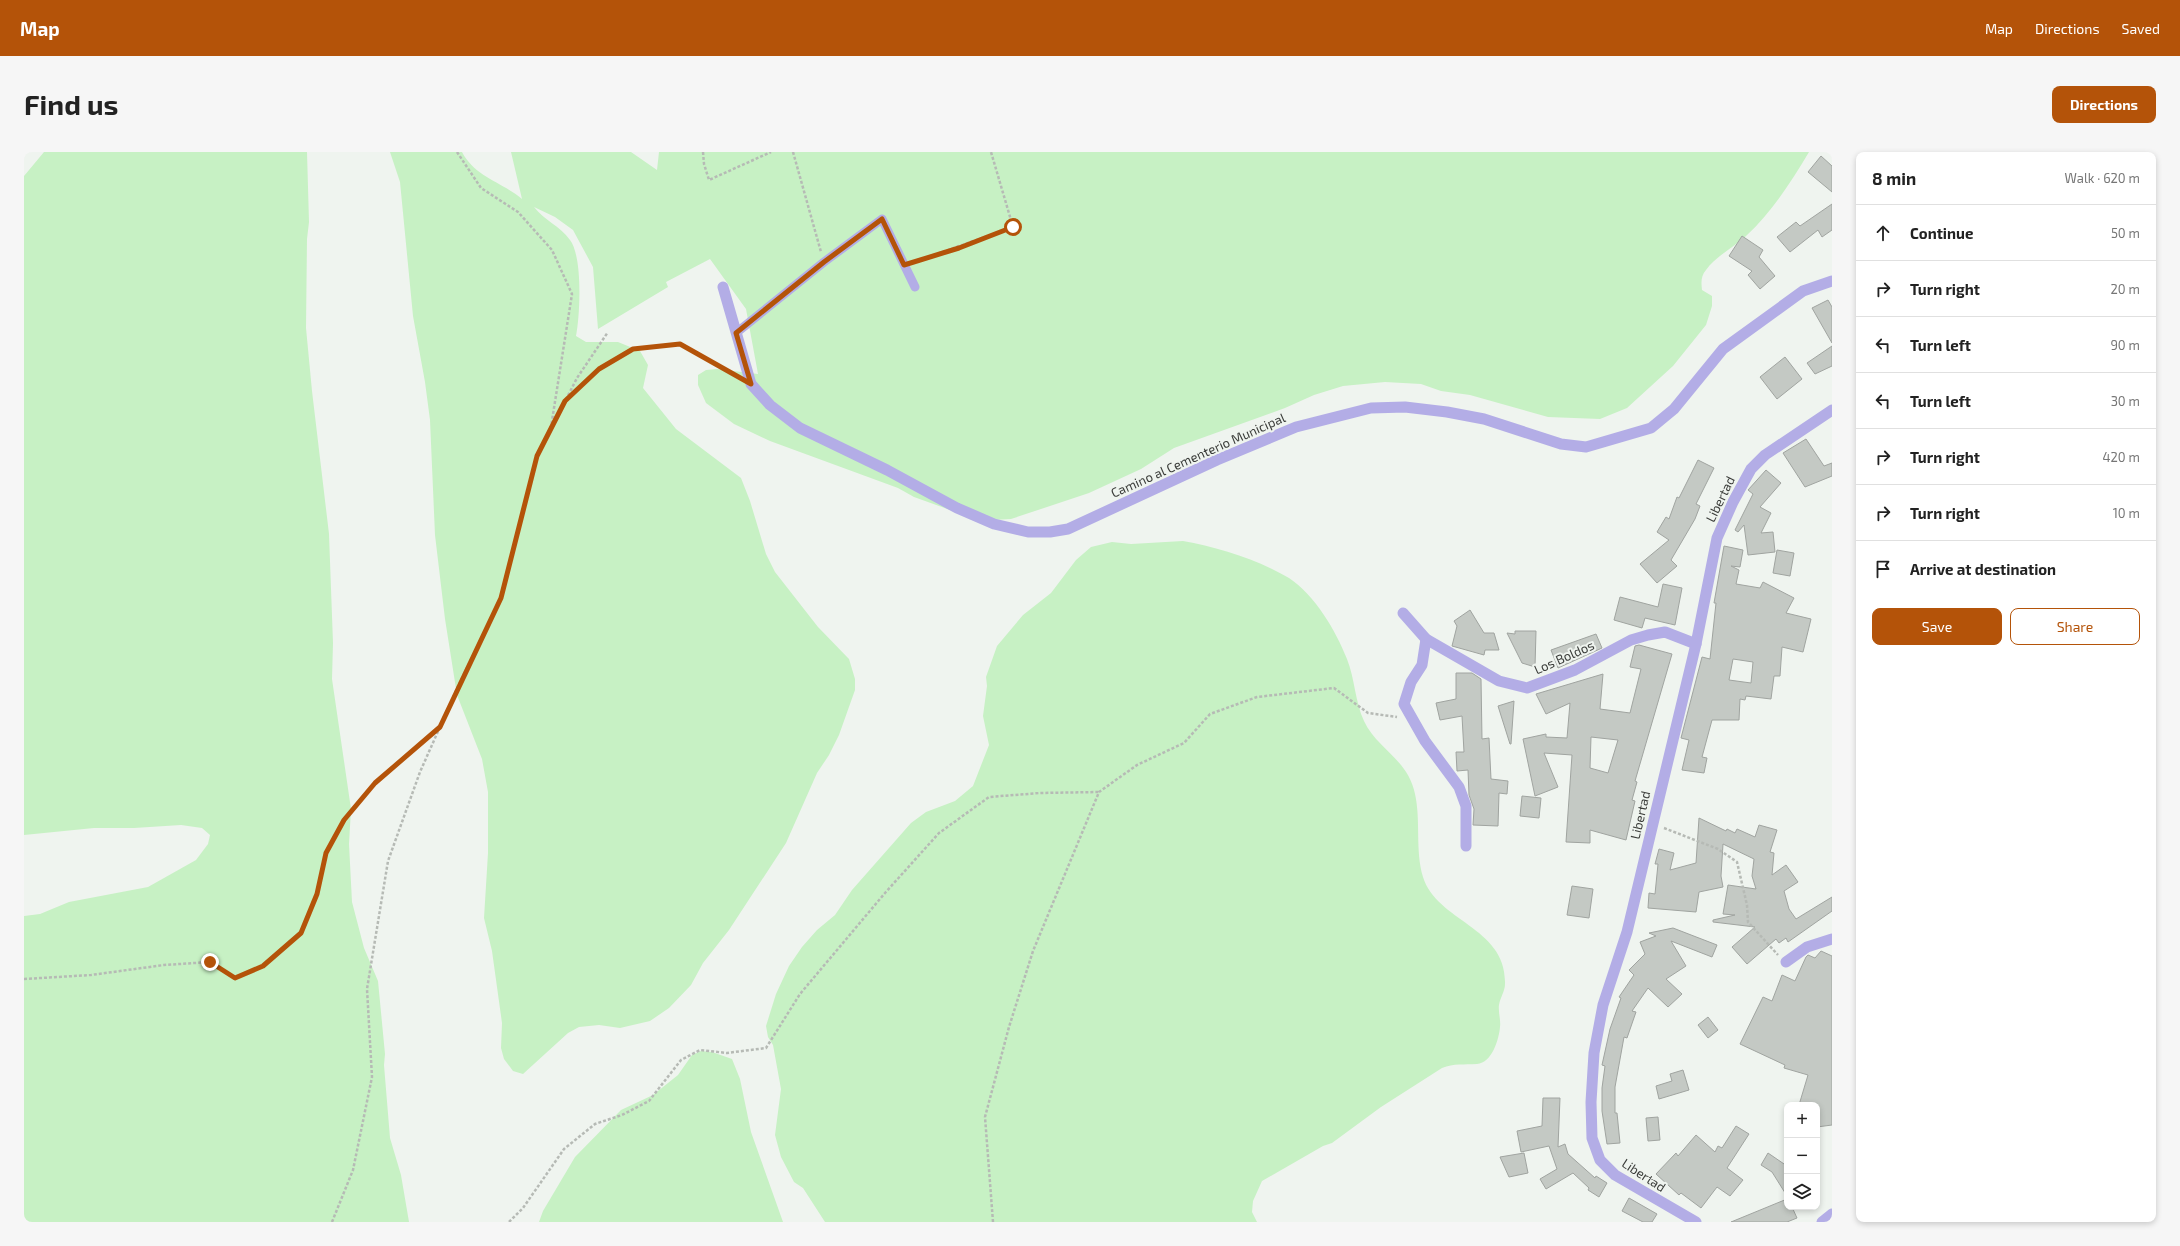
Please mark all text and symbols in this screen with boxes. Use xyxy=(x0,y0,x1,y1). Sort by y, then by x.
text: Map xyxy=(20,17,60,40)
text: Map xyxy=(1985,20,2013,37)
text: Directions xyxy=(2035,20,2100,37)
text: Saved xyxy=(2122,20,2160,37)
button: Directions xyxy=(2052,86,2156,123)
text: Find us xyxy=(24,87,118,121)
text: 8 min xyxy=(1872,168,1916,188)
text: Walk · 620 m xyxy=(2065,170,2140,186)
route start xyxy=(1004,218,1022,236)
icon: ahead xyxy=(1872,222,1894,244)
text: Continue xyxy=(1910,224,1973,242)
text: 50 m xyxy=(2111,225,2140,241)
icon: right xyxy=(1872,278,1894,300)
text: Turn right xyxy=(1910,280,1980,298)
text: 20 m xyxy=(2111,281,2140,297)
icon: left xyxy=(1872,334,1894,356)
text: Turn left xyxy=(1910,336,1971,354)
text: 90 m xyxy=(2110,337,2140,353)
icon: left xyxy=(1872,390,1894,412)
text: Turn left xyxy=(1910,392,1971,410)
text: 30 m xyxy=(2111,393,2140,409)
street label: Camino al Cementerio Municipal xyxy=(1108,409,1288,501)
icon: right xyxy=(1872,446,1894,468)
text: Turn right xyxy=(1910,448,1980,466)
text: 420 m xyxy=(2103,449,2140,465)
street label: Libertad xyxy=(1702,473,1738,525)
icon: right xyxy=(1872,502,1894,524)
text: Turn right xyxy=(1910,504,1980,522)
text: 10 m xyxy=(2113,505,2140,521)
icon: arrive xyxy=(1872,558,1894,580)
text: Arrive at destination xyxy=(1910,560,2056,578)
button: Save xyxy=(1872,608,2002,645)
button: Share xyxy=(2010,608,2140,645)
street label: Los Boldos xyxy=(1531,637,1597,677)
street label: Libertad xyxy=(1627,789,1653,841)
route end xyxy=(201,953,219,971)
map controls xyxy=(1784,1102,1820,1210)
button: + xyxy=(1784,1102,1820,1138)
button: − xyxy=(1784,1138,1820,1174)
street label: Libertad xyxy=(1619,1155,1669,1195)
button: layers xyxy=(1784,1174,1820,1210)

